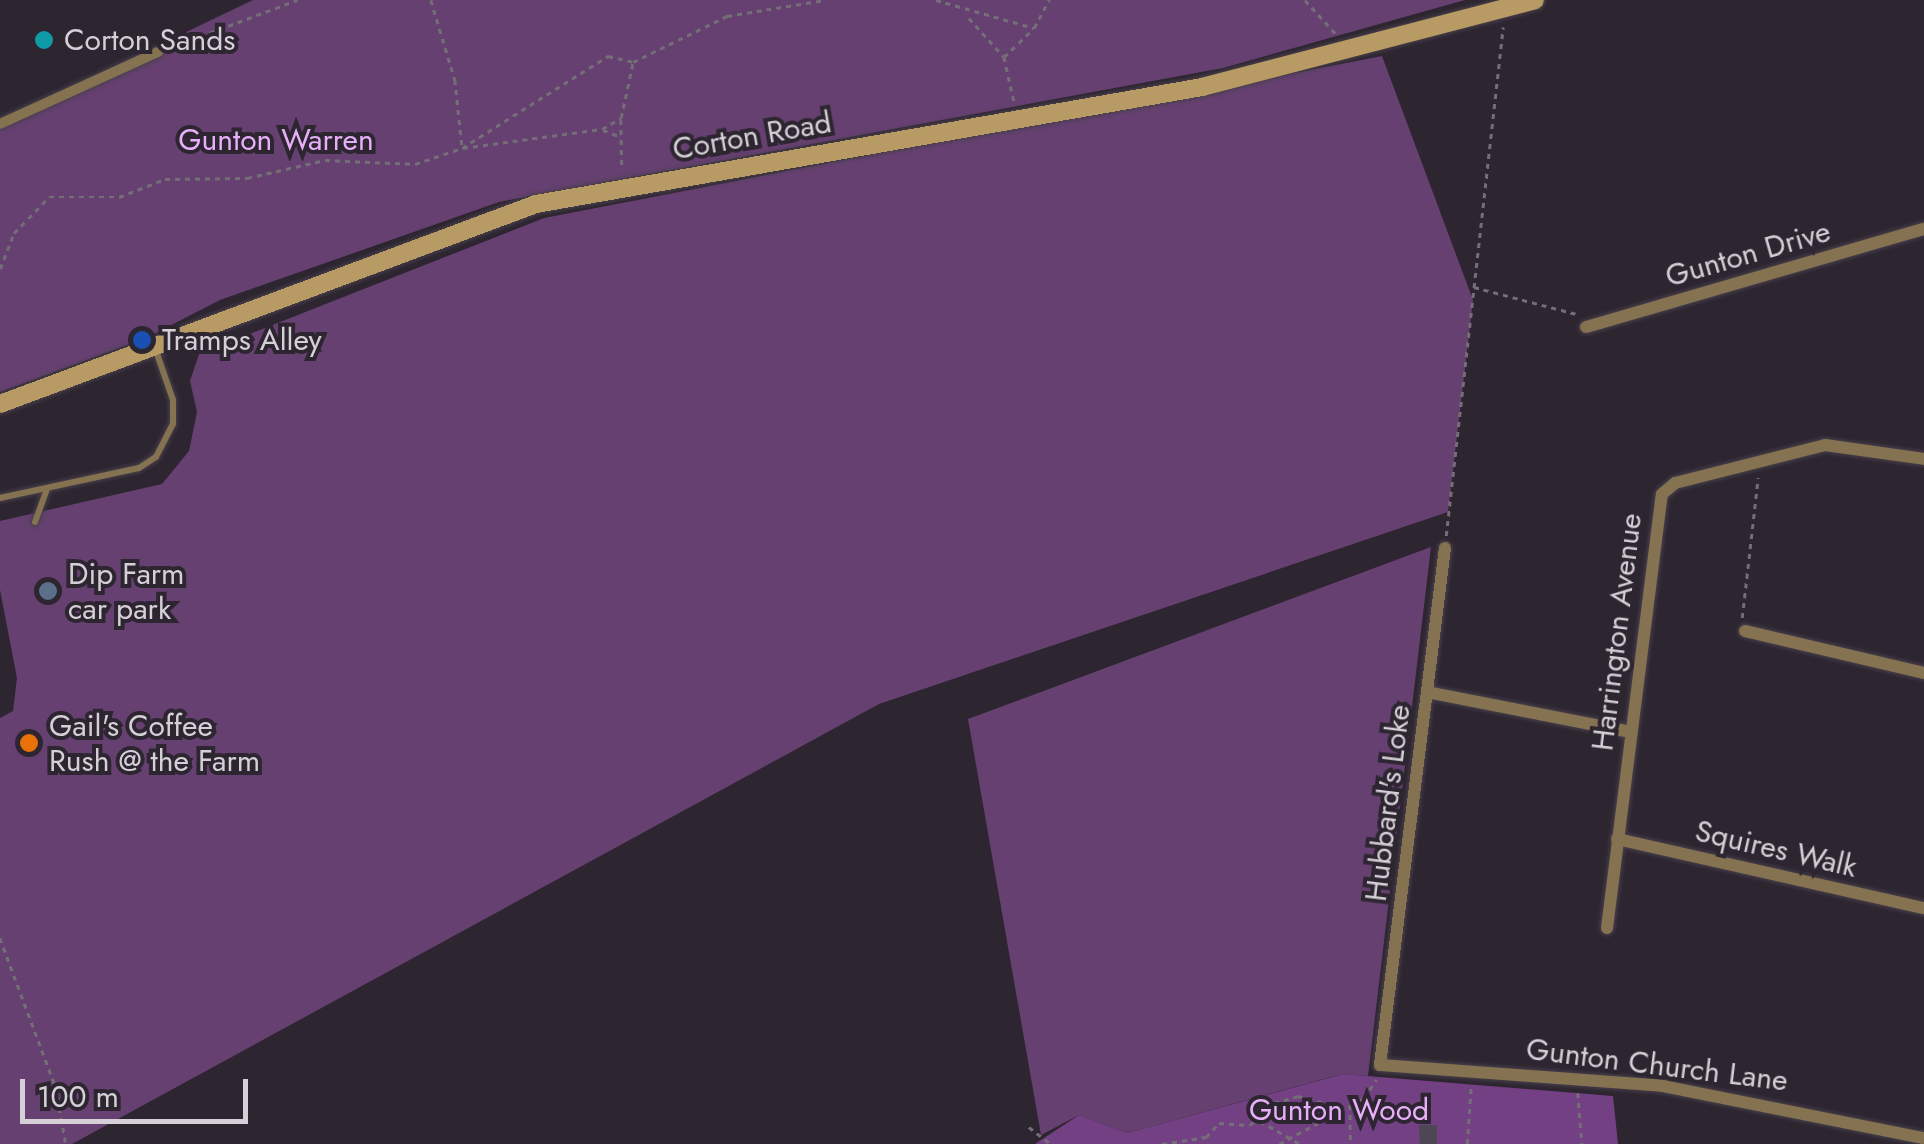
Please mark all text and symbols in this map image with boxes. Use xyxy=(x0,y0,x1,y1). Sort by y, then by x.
place label: Corton Sands xyxy=(64,22,235,58)
marker: Corton Sands xyxy=(33,29,55,51)
street label: Corton Road xyxy=(670,104,834,168)
park label: Gunton Warren xyxy=(178,122,374,158)
street label: Gunton Drive xyxy=(1661,213,1835,295)
place label: Tramps Alley xyxy=(162,322,322,358)
marker: Tramps Alley xyxy=(131,329,153,351)
street label: Harrington Avenue xyxy=(1585,511,1649,753)
place label: Dip Farm car park xyxy=(68,556,185,626)
marker: Dip Farm car park xyxy=(37,580,59,602)
street label: Hubbard's Loke xyxy=(1358,703,1418,903)
place label: Gail's Coffee Rush @ the Farm xyxy=(49,708,260,778)
marker: Gail's Coffee Rush @ the Farm xyxy=(18,732,40,754)
street label: Squires Walk xyxy=(1692,813,1860,885)
street label: Gunton Church Lane xyxy=(1524,1031,1790,1099)
scale bar xyxy=(25,1059,252,1121)
text: 100 m xyxy=(37,1075,119,1118)
park label: Gunton Wood xyxy=(1249,1092,1429,1128)

